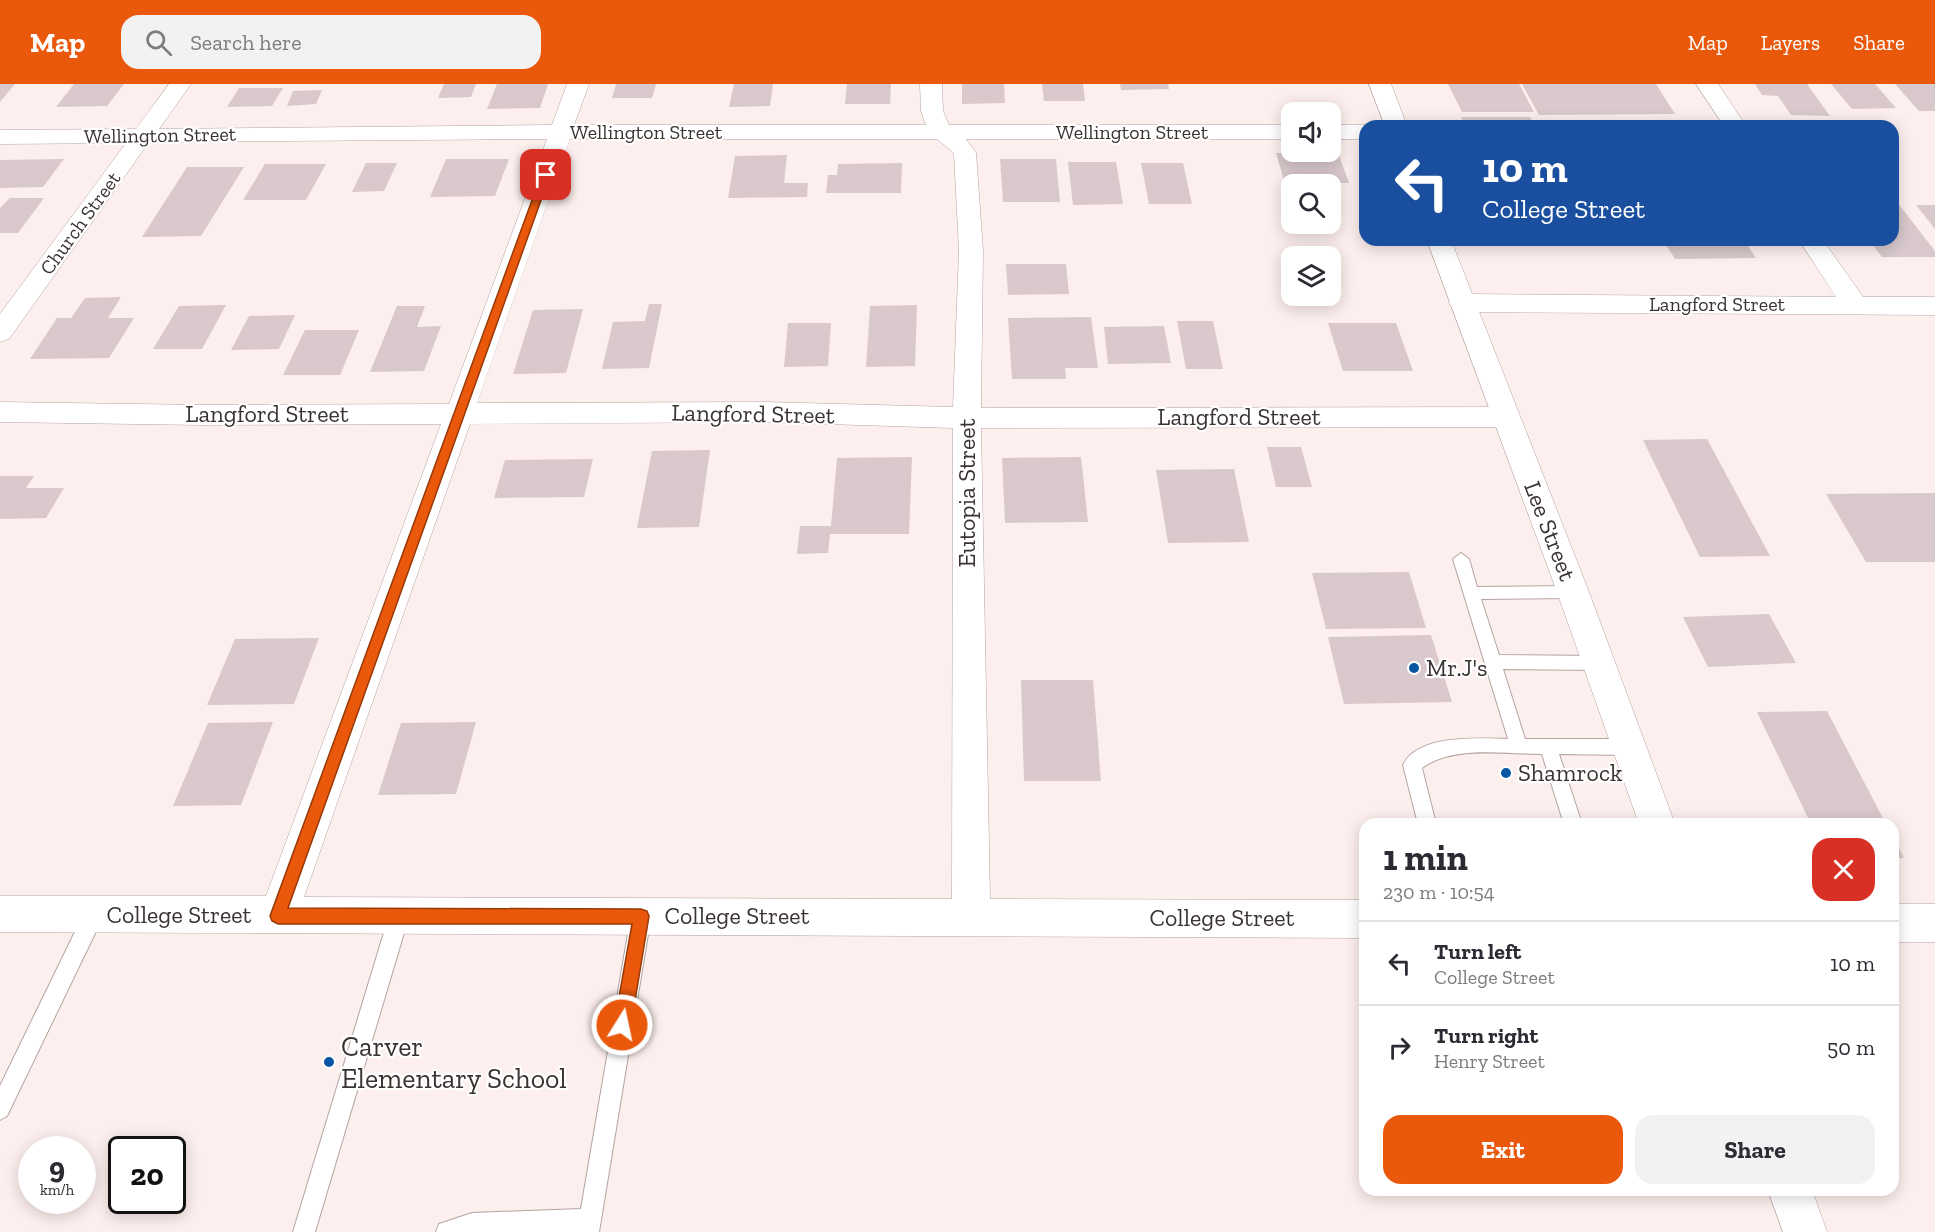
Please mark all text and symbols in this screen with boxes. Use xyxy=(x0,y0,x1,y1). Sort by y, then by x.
search box xyxy=(121,15,541,69)
text: Map xyxy=(30,26,85,59)
icon: search xyxy=(142,26,175,59)
text: Search here xyxy=(190,29,302,56)
text: Map xyxy=(1688,30,1728,55)
text: Layers xyxy=(1761,30,1820,55)
text: Share xyxy=(1853,30,1905,55)
map controls xyxy=(1281,102,1341,306)
button: sound xyxy=(1281,102,1341,162)
street label: Wellington Street xyxy=(570,120,723,144)
street label: Wellington Street xyxy=(1056,120,1209,144)
street label: Wellington Street xyxy=(84,122,237,148)
text: 10 m xyxy=(1482,142,1568,193)
icon: left xyxy=(1383,144,1461,222)
pin xyxy=(520,149,571,200)
icon: arrive xyxy=(529,158,562,191)
street label: Church Street xyxy=(35,166,126,279)
button: search xyxy=(1281,174,1341,234)
text: College Street xyxy=(1482,193,1645,225)
button: layers xyxy=(1281,246,1341,306)
street label: Langford Street xyxy=(1649,292,1786,316)
street label: Langford Street xyxy=(671,398,835,429)
street label: Langford Street xyxy=(185,399,349,428)
street label: Langford Street xyxy=(1157,402,1321,431)
street label: Eutopia Street xyxy=(952,418,981,568)
street label: Lee Street xyxy=(1518,477,1583,585)
place label: Mr.J's xyxy=(1426,653,1488,682)
marker: Mr.J's xyxy=(1407,661,1421,675)
place label: Shamrock xyxy=(1518,758,1623,787)
marker: Shamrock xyxy=(1499,766,1513,780)
text: 1 min xyxy=(1383,836,1468,879)
button: close xyxy=(1812,838,1875,901)
text: 230 m · 10:54 xyxy=(1383,880,1495,904)
street label: College Street xyxy=(107,900,252,929)
street label: College Street xyxy=(665,901,810,930)
street label: College Street xyxy=(1150,903,1295,932)
text: Turn left xyxy=(1434,938,1521,965)
icon: left xyxy=(1383,947,1416,980)
text: 10 m xyxy=(1830,950,1875,977)
text: College Street xyxy=(1434,965,1555,989)
position arrow xyxy=(590,993,654,1057)
text: Turn right xyxy=(1434,1022,1538,1049)
place label: Carver Elementary School xyxy=(341,1030,567,1095)
icon: right xyxy=(1383,1031,1416,1064)
text: 50 m xyxy=(1827,1034,1875,1061)
text: Henry Street xyxy=(1434,1049,1545,1073)
marker: Carver Elementary School xyxy=(322,1055,336,1069)
button: Exit xyxy=(1383,1115,1623,1184)
button: Share xyxy=(1635,1115,1875,1184)
speed limit sign: 20 xyxy=(108,1136,186,1214)
text: 9 xyxy=(49,1150,65,1186)
text: km/h xyxy=(40,1181,74,1199)

